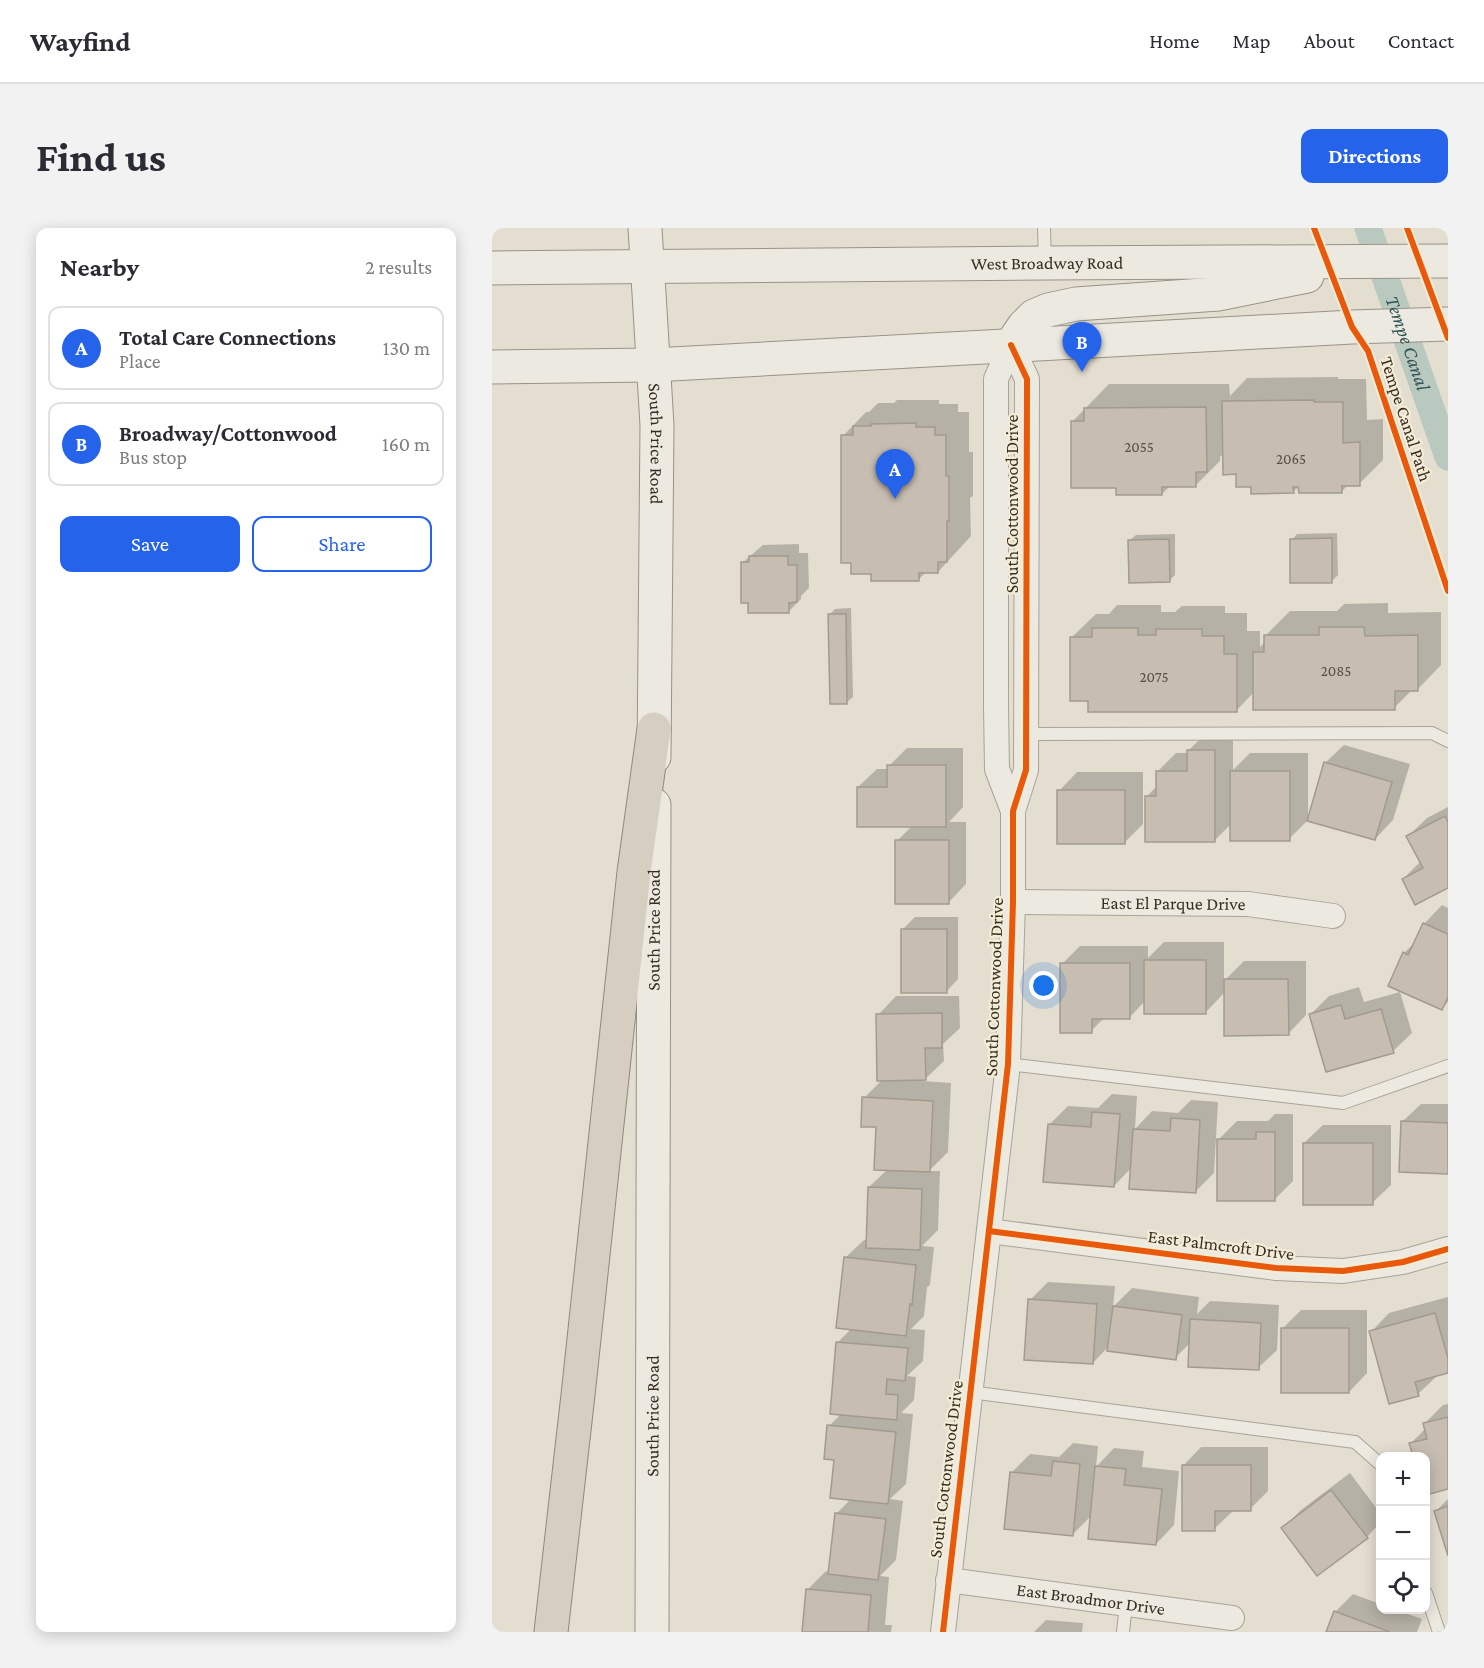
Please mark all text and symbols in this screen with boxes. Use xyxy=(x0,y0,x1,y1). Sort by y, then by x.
text: Wayfind xyxy=(30,26,131,57)
text: Home xyxy=(1149,29,1199,53)
text: Map xyxy=(1232,29,1271,53)
text: About xyxy=(1304,29,1355,53)
text: Contact xyxy=(1388,29,1454,53)
button: Directions xyxy=(1301,129,1448,183)
text: Find us xyxy=(36,133,166,180)
text: Nearby xyxy=(60,253,139,282)
street label: West Broadway Road xyxy=(971,253,1124,274)
text: 2 results xyxy=(365,256,432,278)
water label: Tempe Canal xyxy=(1382,293,1435,394)
pin: B xyxy=(1062,322,1102,372)
text: Total Care Connections xyxy=(119,325,336,350)
text: A xyxy=(76,337,87,359)
text: 130 m xyxy=(383,337,430,359)
text: Place xyxy=(119,350,161,372)
street label: Tempe Canal Path xyxy=(1376,354,1436,484)
street label: South Price Road xyxy=(644,382,667,505)
street label: South Cottonwood Drive xyxy=(1002,415,1022,593)
text: Broadway/Cottonwood xyxy=(119,421,337,446)
text: B xyxy=(76,433,87,455)
text: 160 m xyxy=(382,433,430,455)
house number: 2055 xyxy=(1124,439,1154,455)
text: Bus stop xyxy=(119,446,187,468)
pin: A xyxy=(876,450,914,499)
house number: 2065 xyxy=(1276,451,1306,467)
button: Save xyxy=(60,516,240,572)
button: Share xyxy=(252,516,432,572)
house number: 2085 xyxy=(1321,663,1351,679)
house number: 2075 xyxy=(1139,669,1169,685)
street label: South Price Road xyxy=(644,869,664,991)
street label: East El Parque Drive xyxy=(1100,893,1246,914)
street label: South Cottonwood Drive xyxy=(981,897,1007,1077)
your location xyxy=(1029,971,1058,1000)
street label: East Palmcroft Drive xyxy=(1147,1226,1295,1264)
street label: South Price Road xyxy=(642,1355,663,1477)
street label: South Cottonwood Drive xyxy=(925,1379,967,1559)
map controls xyxy=(1376,1452,1430,1614)
button: + xyxy=(1376,1452,1430,1506)
button: − xyxy=(1376,1506,1430,1560)
button: locate xyxy=(1376,1560,1430,1614)
street label: East Broadmor Drive xyxy=(1015,1579,1166,1619)

